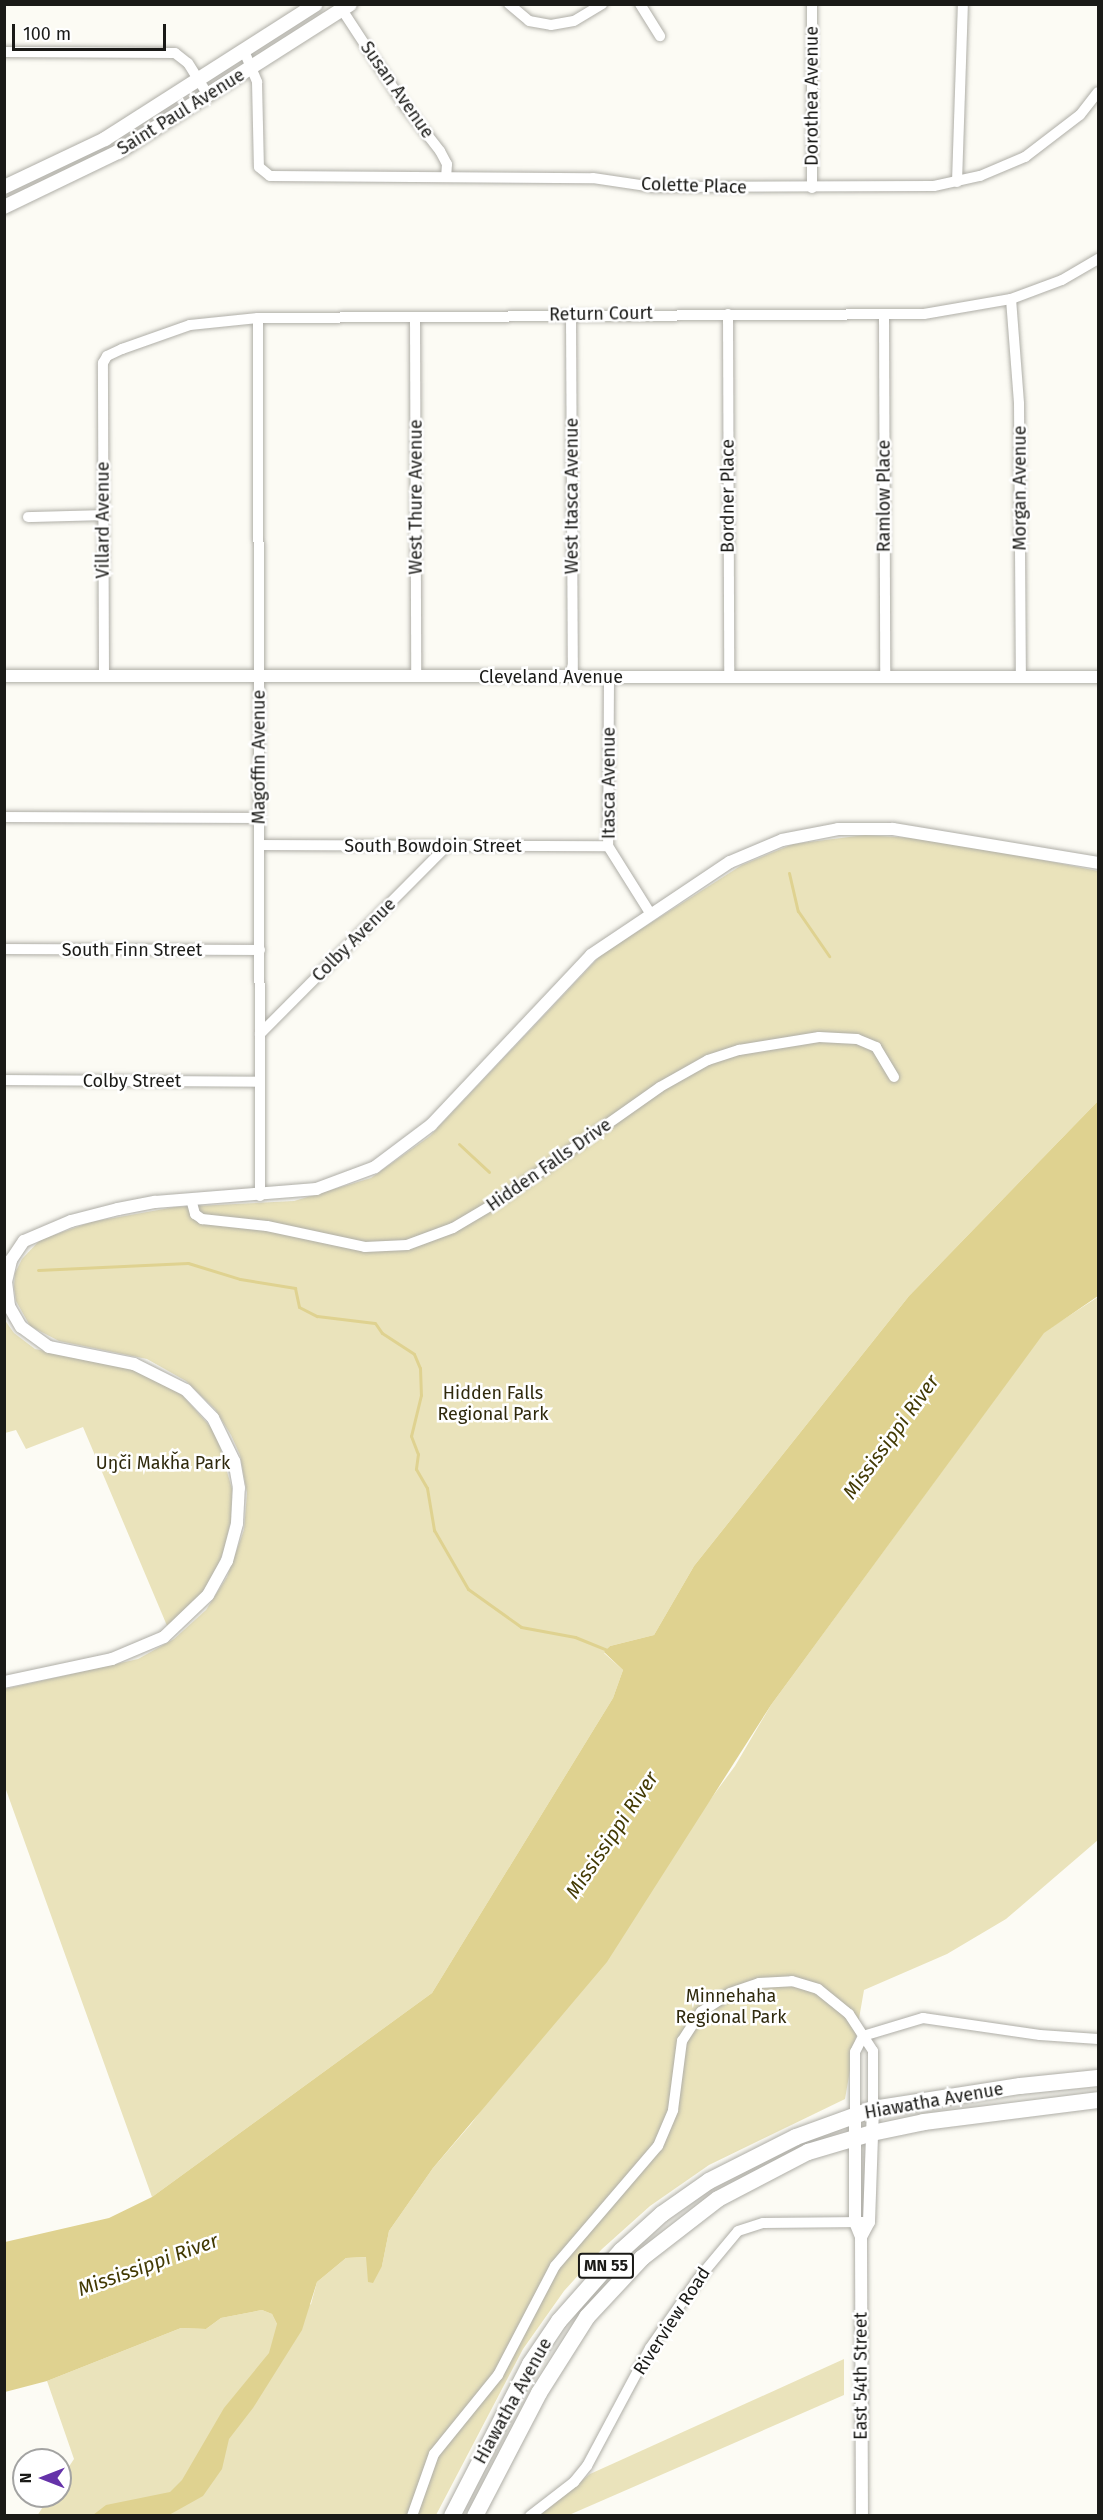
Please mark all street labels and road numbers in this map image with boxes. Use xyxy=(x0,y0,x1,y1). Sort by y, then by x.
street label: Dorothea Avenue xyxy=(801,26,823,166)
street label: Susan Avenue xyxy=(356,37,438,143)
street label: Saint Paul Avenue xyxy=(113,64,249,160)
street label: Colette Place xyxy=(641,173,747,199)
street label: Return Court xyxy=(549,302,653,326)
street label: West Itasca Avenue xyxy=(561,418,583,574)
street label: West Thure Avenue xyxy=(405,419,427,575)
street label: Morgan Avenue xyxy=(1009,425,1031,551)
street label: Bordner Place xyxy=(717,439,739,553)
street label: Ramlow Place xyxy=(873,440,895,552)
street label: Villard Avenue xyxy=(92,461,114,579)
street label: Cleveland Avenue xyxy=(479,666,623,688)
street label: Magoffin Avenue xyxy=(248,690,270,824)
street label: Itasca Avenue xyxy=(598,727,620,839)
street label: South Bowdoin Street xyxy=(344,835,522,857)
street label: Colby Avenue xyxy=(308,894,400,986)
street label: South Finn Street xyxy=(62,939,202,961)
street label: Colby Street xyxy=(83,1070,181,1092)
street label: Hidden Falls Drive xyxy=(482,1114,616,1216)
street label: Hiawatha Avenue xyxy=(863,2078,1005,2124)
road number: MN 55 xyxy=(578,2253,634,2279)
street label: Riverview Road xyxy=(629,2263,715,2379)
street label: East 54th Street xyxy=(850,2312,872,2440)
street label: Hiawatha Avenue xyxy=(469,2334,557,2468)

